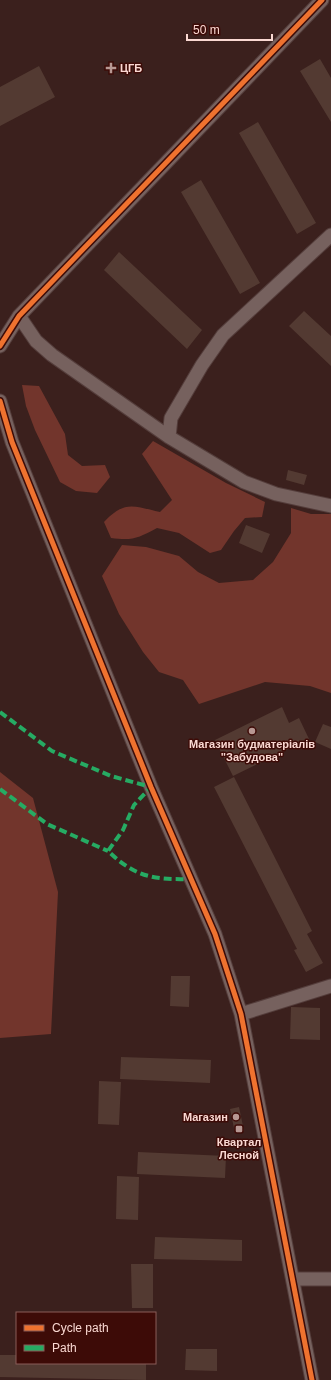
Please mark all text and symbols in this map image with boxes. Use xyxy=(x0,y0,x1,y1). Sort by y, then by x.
scale bar xyxy=(187,16,272,42)
text: 50 m xyxy=(193,23,220,37)
marker: ЦГБ xyxy=(105,62,117,74)
place label: ЦГБ xyxy=(120,62,142,74)
marker: Магазин будматеріалів "Забудова" xyxy=(247,726,257,736)
place label: Магазин будматеріалів "Забудова" xyxy=(189,738,315,763)
place label: Магазин xyxy=(183,1111,228,1123)
marker: Магазин xyxy=(231,1112,241,1122)
marker: Квартал Лесной xyxy=(234,1124,244,1134)
place label: Квартал Лесной xyxy=(217,1136,261,1161)
legend xyxy=(16,1312,156,1364)
text: Cycle path xyxy=(52,1321,109,1335)
text: Path xyxy=(52,1341,77,1355)

